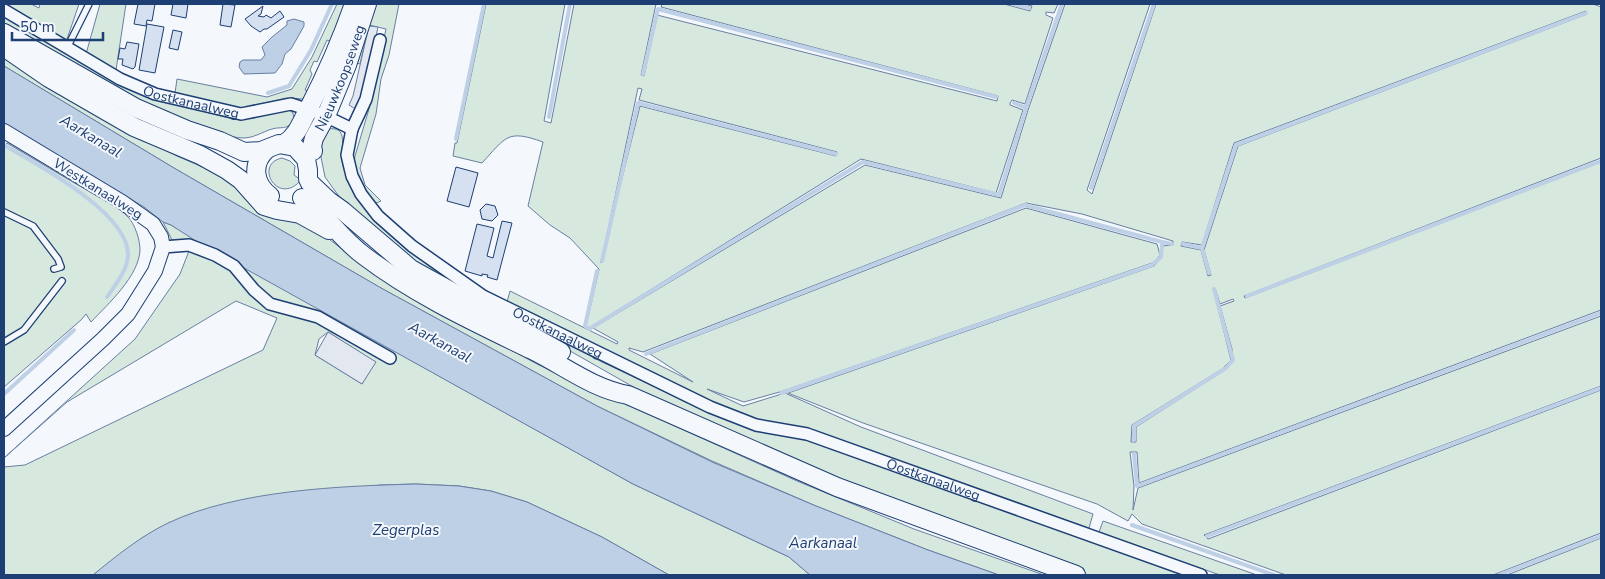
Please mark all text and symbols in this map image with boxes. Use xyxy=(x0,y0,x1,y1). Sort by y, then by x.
scale bar xyxy=(12,10,104,42)
text: 50 m xyxy=(20,17,55,37)
street label: Nieuwkoopseweg xyxy=(310,22,369,134)
street label: Oostkanaalweg xyxy=(140,80,241,123)
water label: Aarkanaal xyxy=(56,109,126,162)
street label: Westkanaalweg xyxy=(50,154,146,224)
street label: Oostkanaalweg xyxy=(509,302,606,363)
water label: Aarkanaal xyxy=(404,316,475,367)
street label: Oostkanaalweg xyxy=(884,454,983,505)
water label: Zegerplas xyxy=(372,520,440,540)
water label: Aarkanaal xyxy=(788,533,857,553)

